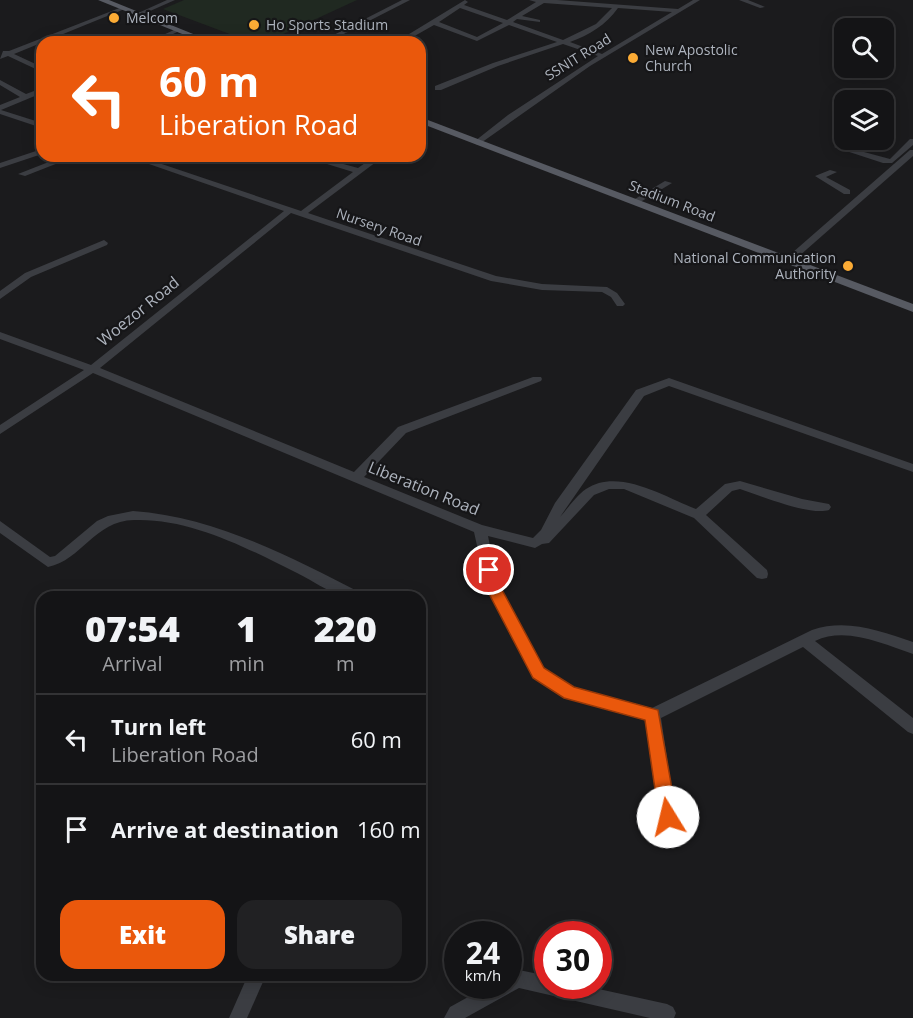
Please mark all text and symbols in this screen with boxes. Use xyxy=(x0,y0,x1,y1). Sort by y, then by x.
place label: Melcom xyxy=(126,8,178,27)
marker: Melcom xyxy=(107,11,121,25)
place label: Ho Sports Stadium xyxy=(266,15,388,34)
marker: Ho Sports Stadium xyxy=(247,18,261,32)
map controls xyxy=(834,18,894,150)
button: search xyxy=(834,18,894,78)
street label: SSNIT Road xyxy=(541,29,614,84)
place label: New Apostolic Church xyxy=(645,40,738,75)
marker: New Apostolic Church xyxy=(626,51,640,65)
text: 60 m xyxy=(159,52,259,109)
icon: left xyxy=(60,60,138,138)
button: layers xyxy=(834,90,894,150)
text: Liberation Road xyxy=(159,106,358,143)
street label: Stadium Road xyxy=(626,175,718,226)
street label: Nursery Road xyxy=(334,203,424,250)
place label: National Communication Authority xyxy=(673,248,837,283)
marker: National Communication Authority xyxy=(841,259,855,273)
street label: Woezor Road xyxy=(92,271,184,351)
street label: Liberation Road xyxy=(365,456,483,520)
pin xyxy=(463,544,514,595)
icon: arrive xyxy=(472,553,505,586)
text: 07:54 xyxy=(85,604,180,653)
text: 1 xyxy=(236,604,257,653)
text: 220 xyxy=(314,604,377,653)
text: Arrival xyxy=(102,650,163,677)
text: min xyxy=(229,650,265,677)
text: m xyxy=(336,650,355,677)
text: Turn left xyxy=(111,711,206,741)
icon: left xyxy=(60,723,93,756)
text: 60 m xyxy=(351,724,402,754)
text: Liberation Road xyxy=(111,741,259,768)
position arrow xyxy=(636,785,700,849)
icon: arrive xyxy=(60,813,93,846)
text: Arrive at destination xyxy=(111,814,339,844)
text: 160 m xyxy=(357,814,421,844)
button: Exit xyxy=(60,900,225,969)
button: Share xyxy=(237,900,402,969)
speed limit sign: 30 xyxy=(534,921,612,999)
text: 24 xyxy=(466,932,500,973)
text: km/h xyxy=(465,965,501,985)

